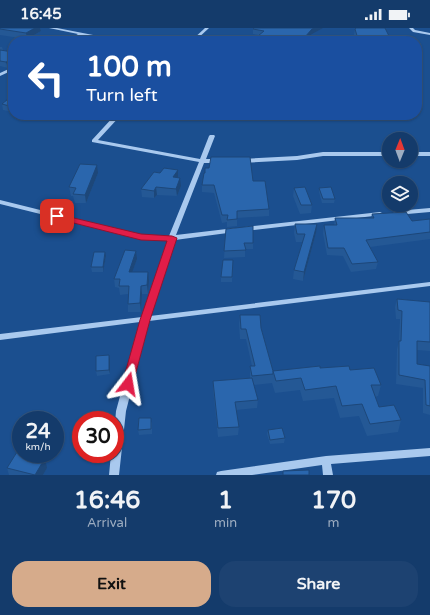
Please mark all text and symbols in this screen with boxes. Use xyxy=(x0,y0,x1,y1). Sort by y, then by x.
text: 16:45 xyxy=(20,5,62,23)
text: 100 m xyxy=(86,50,172,84)
icon: left xyxy=(20,52,72,104)
text: Turn left xyxy=(86,84,158,106)
north arrow xyxy=(382,132,418,168)
map controls xyxy=(382,132,418,212)
button: layers xyxy=(382,176,418,212)
pin xyxy=(40,199,74,233)
icon: arrive xyxy=(46,205,68,227)
position arrow xyxy=(107,363,149,405)
speed limit sign: 30 xyxy=(72,411,124,463)
text: 24 xyxy=(25,420,51,444)
text: km/h xyxy=(25,441,51,453)
text: 16:46 xyxy=(74,486,140,515)
text: 1 xyxy=(218,486,233,515)
text: 170 xyxy=(311,486,356,515)
text: Arrival xyxy=(87,515,127,531)
text: min xyxy=(214,515,237,531)
text: m xyxy=(328,515,340,531)
button: Exit xyxy=(12,561,211,607)
button: Share xyxy=(219,561,418,607)

